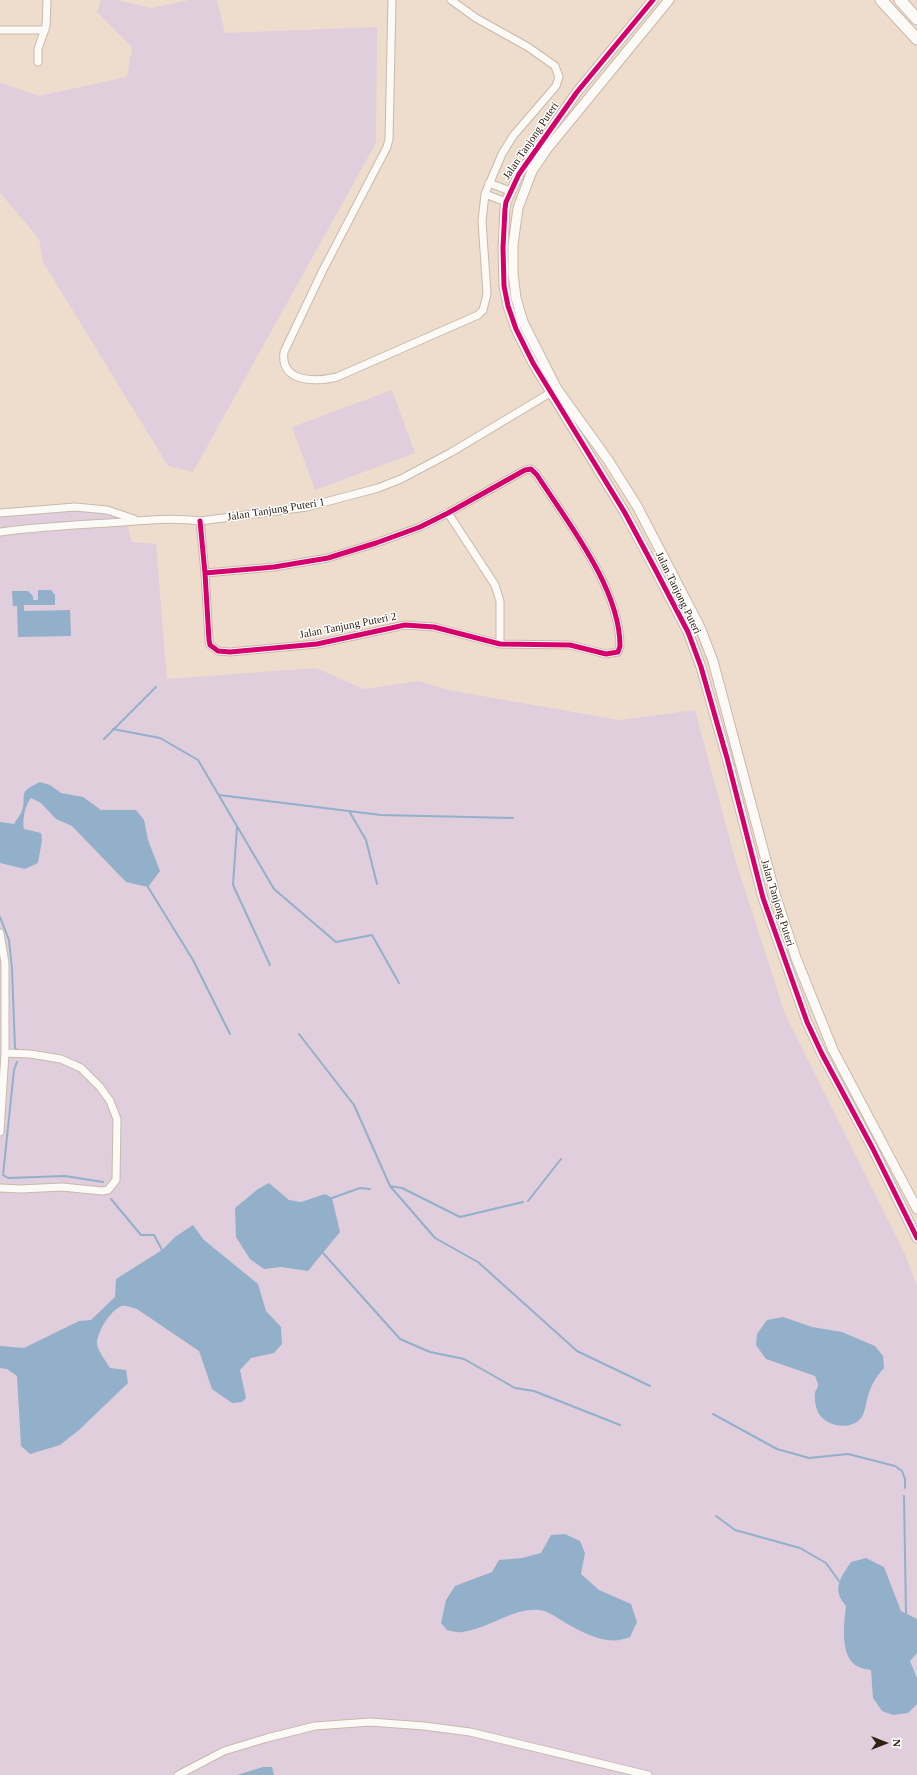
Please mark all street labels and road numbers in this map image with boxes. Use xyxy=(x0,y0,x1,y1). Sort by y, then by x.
street label: Jalan Tanjong Puteri xyxy=(500,100,562,182)
street label: Jalan Tanjung Puteri 1 xyxy=(226,496,326,524)
street label: Jalan Tanjong Puteri xyxy=(652,550,704,636)
street label: Jalan Tanjung Puteri 2 xyxy=(298,610,398,642)
street label: Jalan Tanjong Puteri xyxy=(757,858,797,948)

